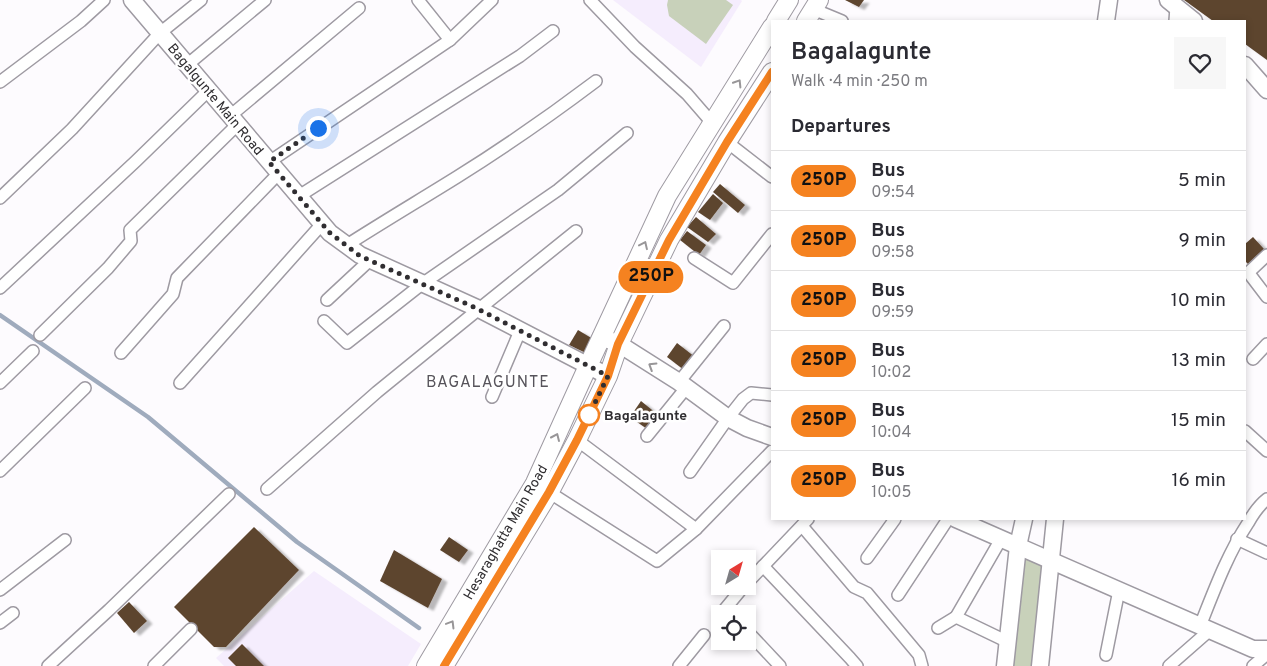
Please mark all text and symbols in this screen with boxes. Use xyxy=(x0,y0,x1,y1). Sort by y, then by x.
button: heart xyxy=(1174,37,1226,89)
text: Bagalagunte xyxy=(791,38,932,68)
street label: Bagalgunte Main Road xyxy=(163,41,267,159)
text: Walk · 4 min · 250 m xyxy=(791,72,928,92)
one-way arrow xyxy=(732,79,742,88)
text: Departures xyxy=(791,115,891,139)
your location xyxy=(306,116,331,141)
text: Bus xyxy=(871,159,905,183)
text: 250P xyxy=(801,169,846,192)
text: 5 min xyxy=(1178,169,1226,193)
text: 09:54 xyxy=(871,183,915,203)
text: Bus xyxy=(871,219,905,243)
text: 250P xyxy=(801,229,846,252)
text: 9 min xyxy=(1179,229,1226,253)
one-way arrow xyxy=(638,241,648,250)
text: 09:58 xyxy=(871,243,914,263)
line badge: 250P xyxy=(616,261,686,293)
text: 250P xyxy=(628,265,674,288)
text: Bus xyxy=(871,279,905,303)
text: 250P xyxy=(801,289,846,312)
text: 10 min xyxy=(1171,289,1226,313)
text: 09:59 xyxy=(871,303,914,323)
text: Bus xyxy=(871,339,905,363)
text: 250P xyxy=(801,349,846,372)
text: 13 min xyxy=(1171,349,1226,373)
one-way arrow xyxy=(649,362,658,372)
text: 10:02 xyxy=(871,363,911,383)
district label: BAGALAGUNTE xyxy=(426,373,550,393)
text: Bus xyxy=(871,399,905,423)
marker: Bagalagunte xyxy=(578,404,600,426)
place label: Bagalagunte xyxy=(604,408,687,425)
text: 250P xyxy=(801,409,846,432)
text: 15 min xyxy=(1171,409,1226,433)
text: 10:04 xyxy=(871,423,911,443)
one-way arrow xyxy=(550,433,561,442)
text: Bus xyxy=(871,459,905,483)
street label: Hesaraghatta Main Road xyxy=(461,462,552,603)
text: 250P xyxy=(801,469,846,492)
text: 16 min xyxy=(1171,469,1226,493)
text: 10:05 xyxy=(871,483,911,503)
north arrow xyxy=(711,550,756,595)
map controls xyxy=(711,550,756,650)
button: locate xyxy=(711,605,756,650)
one-way arrow xyxy=(445,621,455,630)

